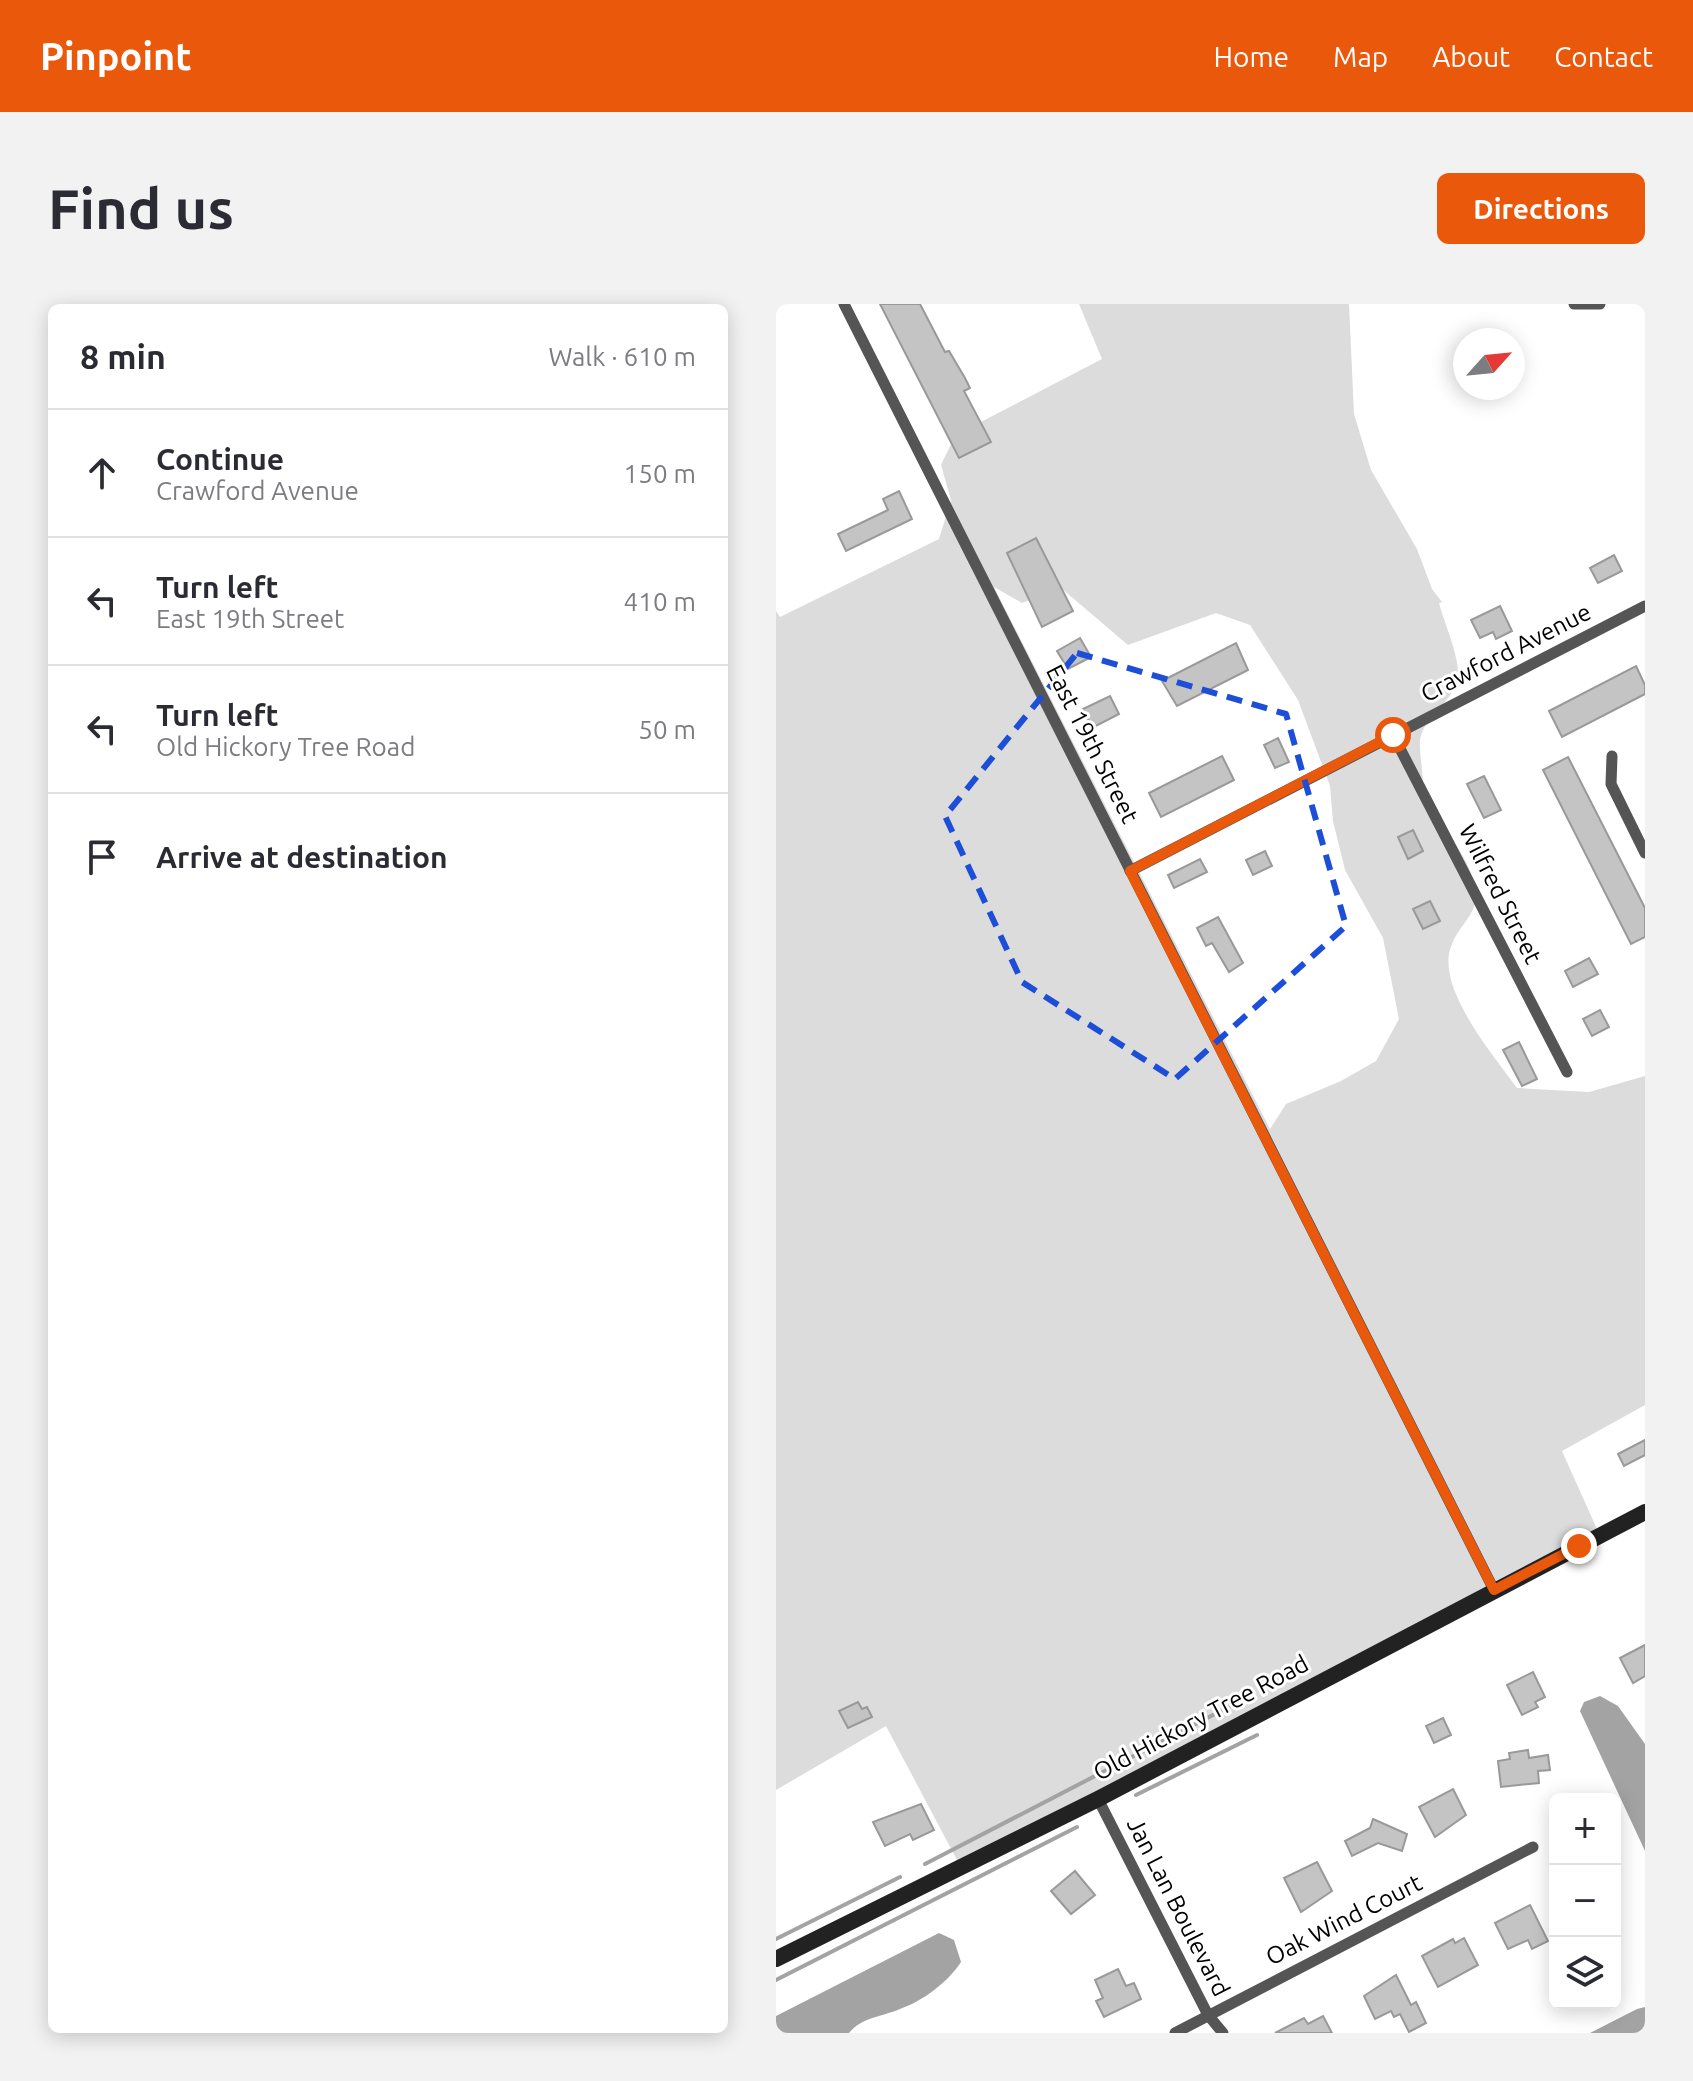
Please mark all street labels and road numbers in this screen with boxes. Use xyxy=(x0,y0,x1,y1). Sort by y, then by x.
street label: Crawford Avenue xyxy=(1416,598,1595,707)
street label: East 19th Street xyxy=(1041,660,1144,828)
street label: Wilfred Street xyxy=(1454,820,1547,968)
street label: Old Hickory Tree Road xyxy=(1089,1649,1313,1786)
street label: Jan Lan Boulevard xyxy=(1122,1813,1235,2001)
street label: Oak Wind Court xyxy=(1261,1868,1427,1970)

